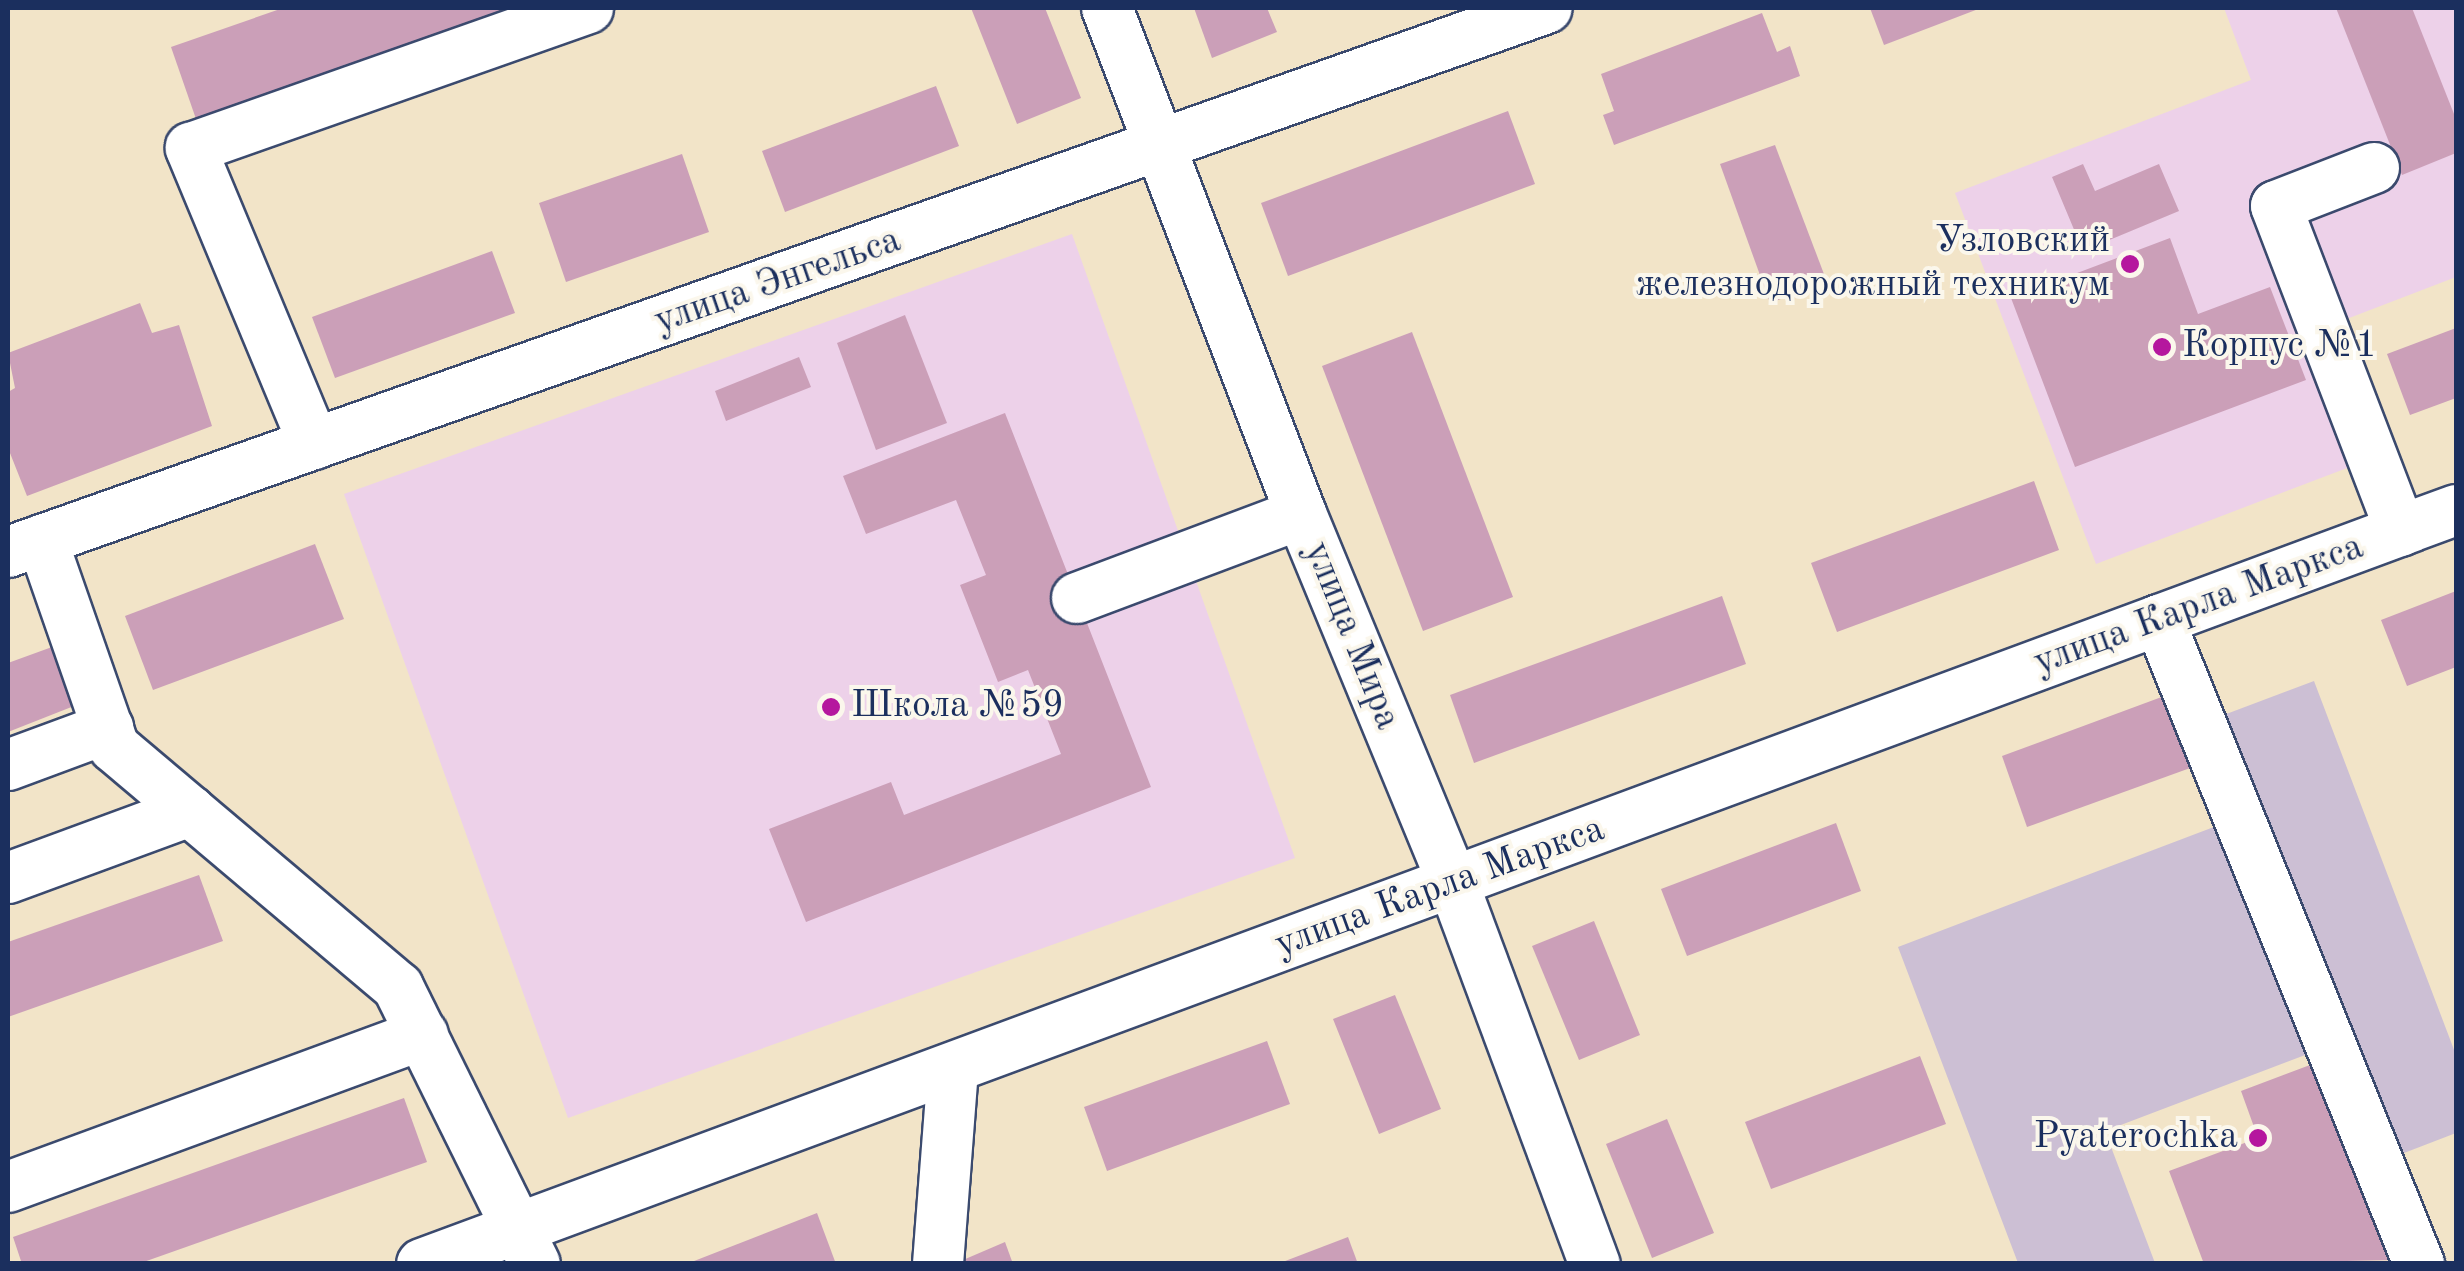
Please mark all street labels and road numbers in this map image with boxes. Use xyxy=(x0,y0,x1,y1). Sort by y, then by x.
street label: улица Энгельса xyxy=(649,219,907,345)
street label: улица Карла Маркса xyxy=(2028,525,2370,687)
street label: улица Мира xyxy=(1293,535,1409,737)
street label: улица Карла Маркса xyxy=(1269,807,1611,969)

